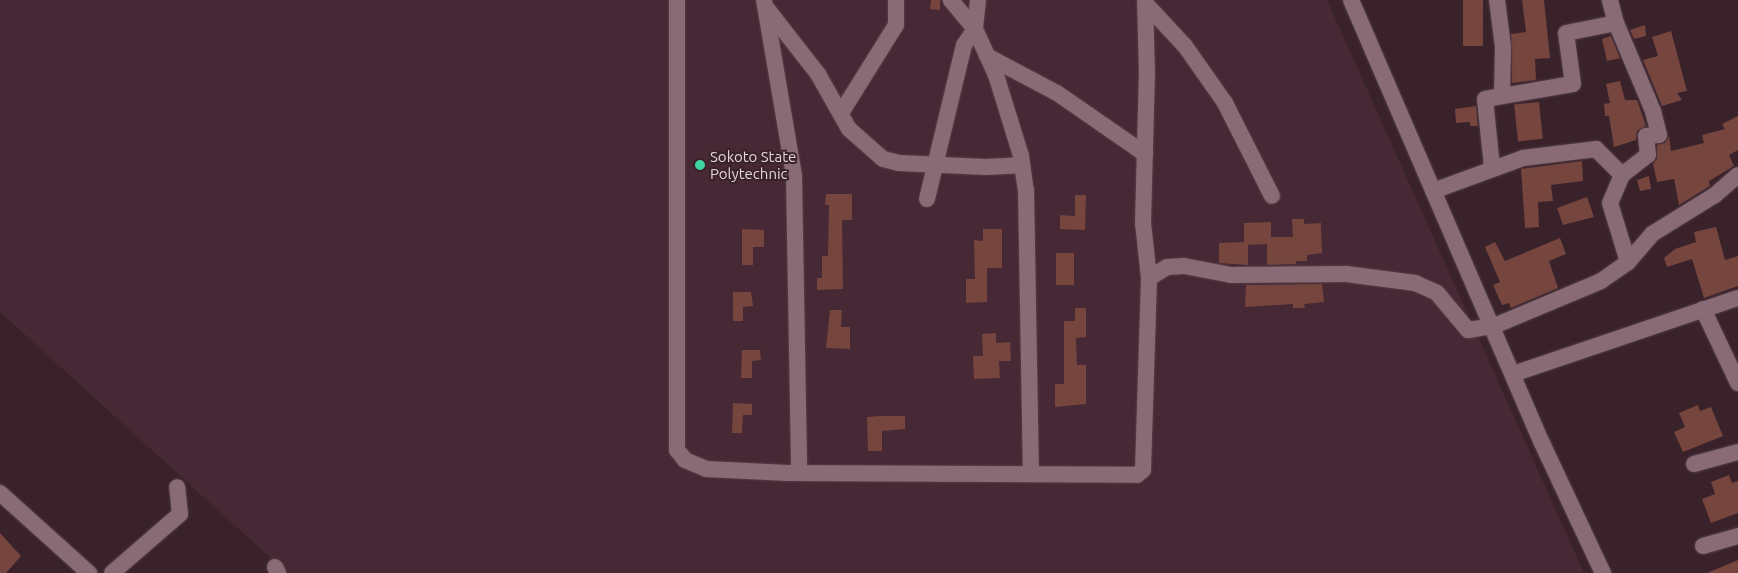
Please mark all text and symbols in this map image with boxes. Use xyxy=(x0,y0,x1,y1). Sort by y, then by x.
place label: Sokoto State Polytechnic xyxy=(710,147,796,182)
marker: Sokoto State Polytechnic xyxy=(694,159,706,171)

